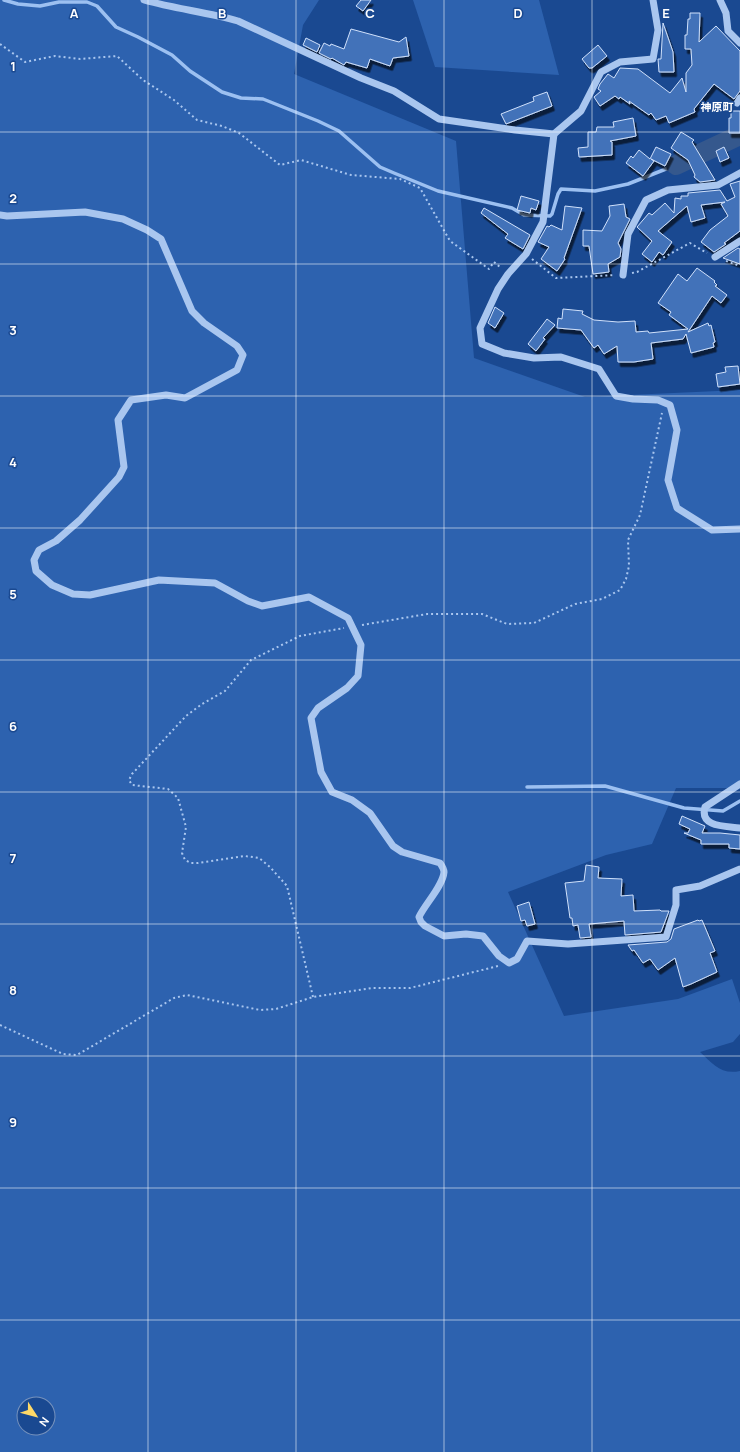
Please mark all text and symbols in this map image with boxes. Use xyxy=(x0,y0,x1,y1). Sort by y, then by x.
text: A xyxy=(70,4,79,22)
text: B xyxy=(218,4,226,22)
text: C xyxy=(365,4,375,22)
text: D xyxy=(513,4,523,22)
text: E xyxy=(662,4,670,22)
text: 1 xyxy=(10,57,16,75)
district label: 神原町 xyxy=(701,99,734,114)
text: 2 xyxy=(9,189,17,207)
text: 3 xyxy=(9,321,17,339)
text: 4 xyxy=(9,453,17,471)
text: 5 xyxy=(9,585,17,603)
text: 6 xyxy=(9,717,17,735)
text: 7 xyxy=(10,849,17,867)
text: 8 xyxy=(9,981,17,999)
text: 9 xyxy=(9,1113,17,1131)
north arrow xyxy=(16,1396,56,1436)
text: N xyxy=(36,1415,53,1430)

